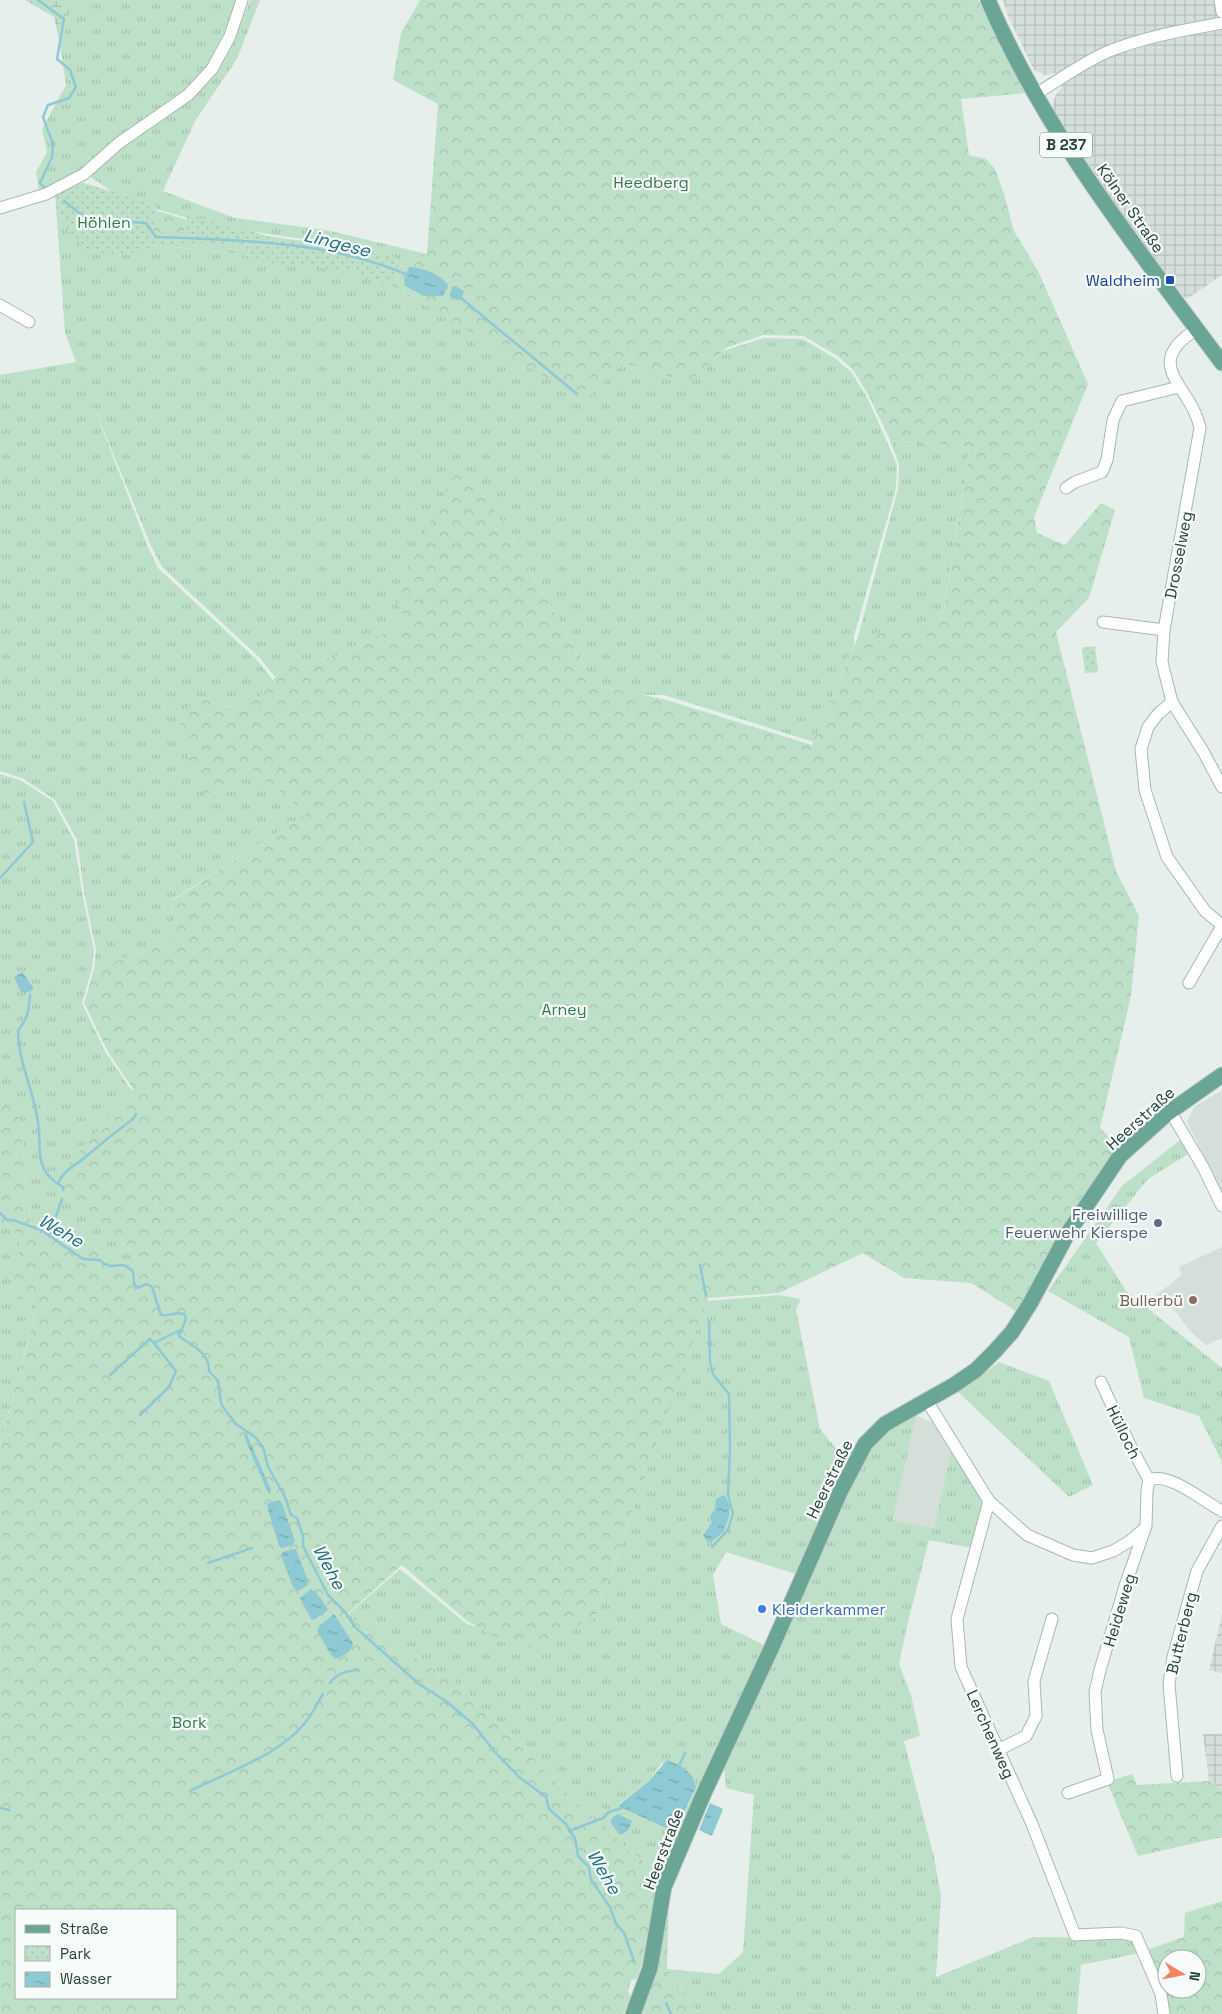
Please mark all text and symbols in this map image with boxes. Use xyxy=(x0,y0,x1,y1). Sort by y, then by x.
road number: B 237 xyxy=(1040,132,1092,158)
street label: Kölner Straße xyxy=(1092,160,1169,257)
park label: Heedberg xyxy=(613,172,689,193)
park label: Höhlen xyxy=(77,212,131,233)
water label: Lingese xyxy=(302,223,374,262)
place label: Waldheim xyxy=(1086,270,1160,291)
marker: Waldheim xyxy=(1164,274,1176,286)
street label: Drosselweg xyxy=(1160,509,1197,601)
park label: Arney xyxy=(541,999,587,1020)
street label: Heerstraße xyxy=(1102,1082,1179,1155)
place label: Freiwillige Feuerwehr Kierspe xyxy=(1005,1204,1148,1243)
water label: Wehe xyxy=(35,1209,89,1253)
marker: Freiwillige Feuerwehr Kierspe xyxy=(1152,1217,1164,1229)
place label: Bullerbü xyxy=(1119,1290,1183,1311)
marker: Bullerbü xyxy=(1187,1294,1199,1306)
street label: Hülloch xyxy=(1102,1402,1146,1463)
street label: Heerstraße xyxy=(801,1436,858,1522)
water label: Wehe xyxy=(308,1540,351,1594)
street label: Heideweg xyxy=(1098,1571,1141,1650)
street label: Butterberg xyxy=(1161,1590,1202,1677)
place label: Kleiderkammer xyxy=(772,1599,886,1620)
marker: Kleiderkammer xyxy=(756,1603,768,1615)
street label: Lerchenweg xyxy=(962,1687,1019,1782)
park label: Bork xyxy=(171,1712,207,1733)
street label: Heerstraße xyxy=(638,1806,689,1893)
water label: Wehe xyxy=(583,1845,627,1899)
legend xyxy=(15,1909,178,1999)
text: Straße xyxy=(60,1919,109,1938)
text: Park xyxy=(60,1944,91,1963)
north arrow xyxy=(1157,1949,1207,1999)
text: Wasser xyxy=(60,1969,112,1988)
text: N xyxy=(1185,1970,1204,1982)

